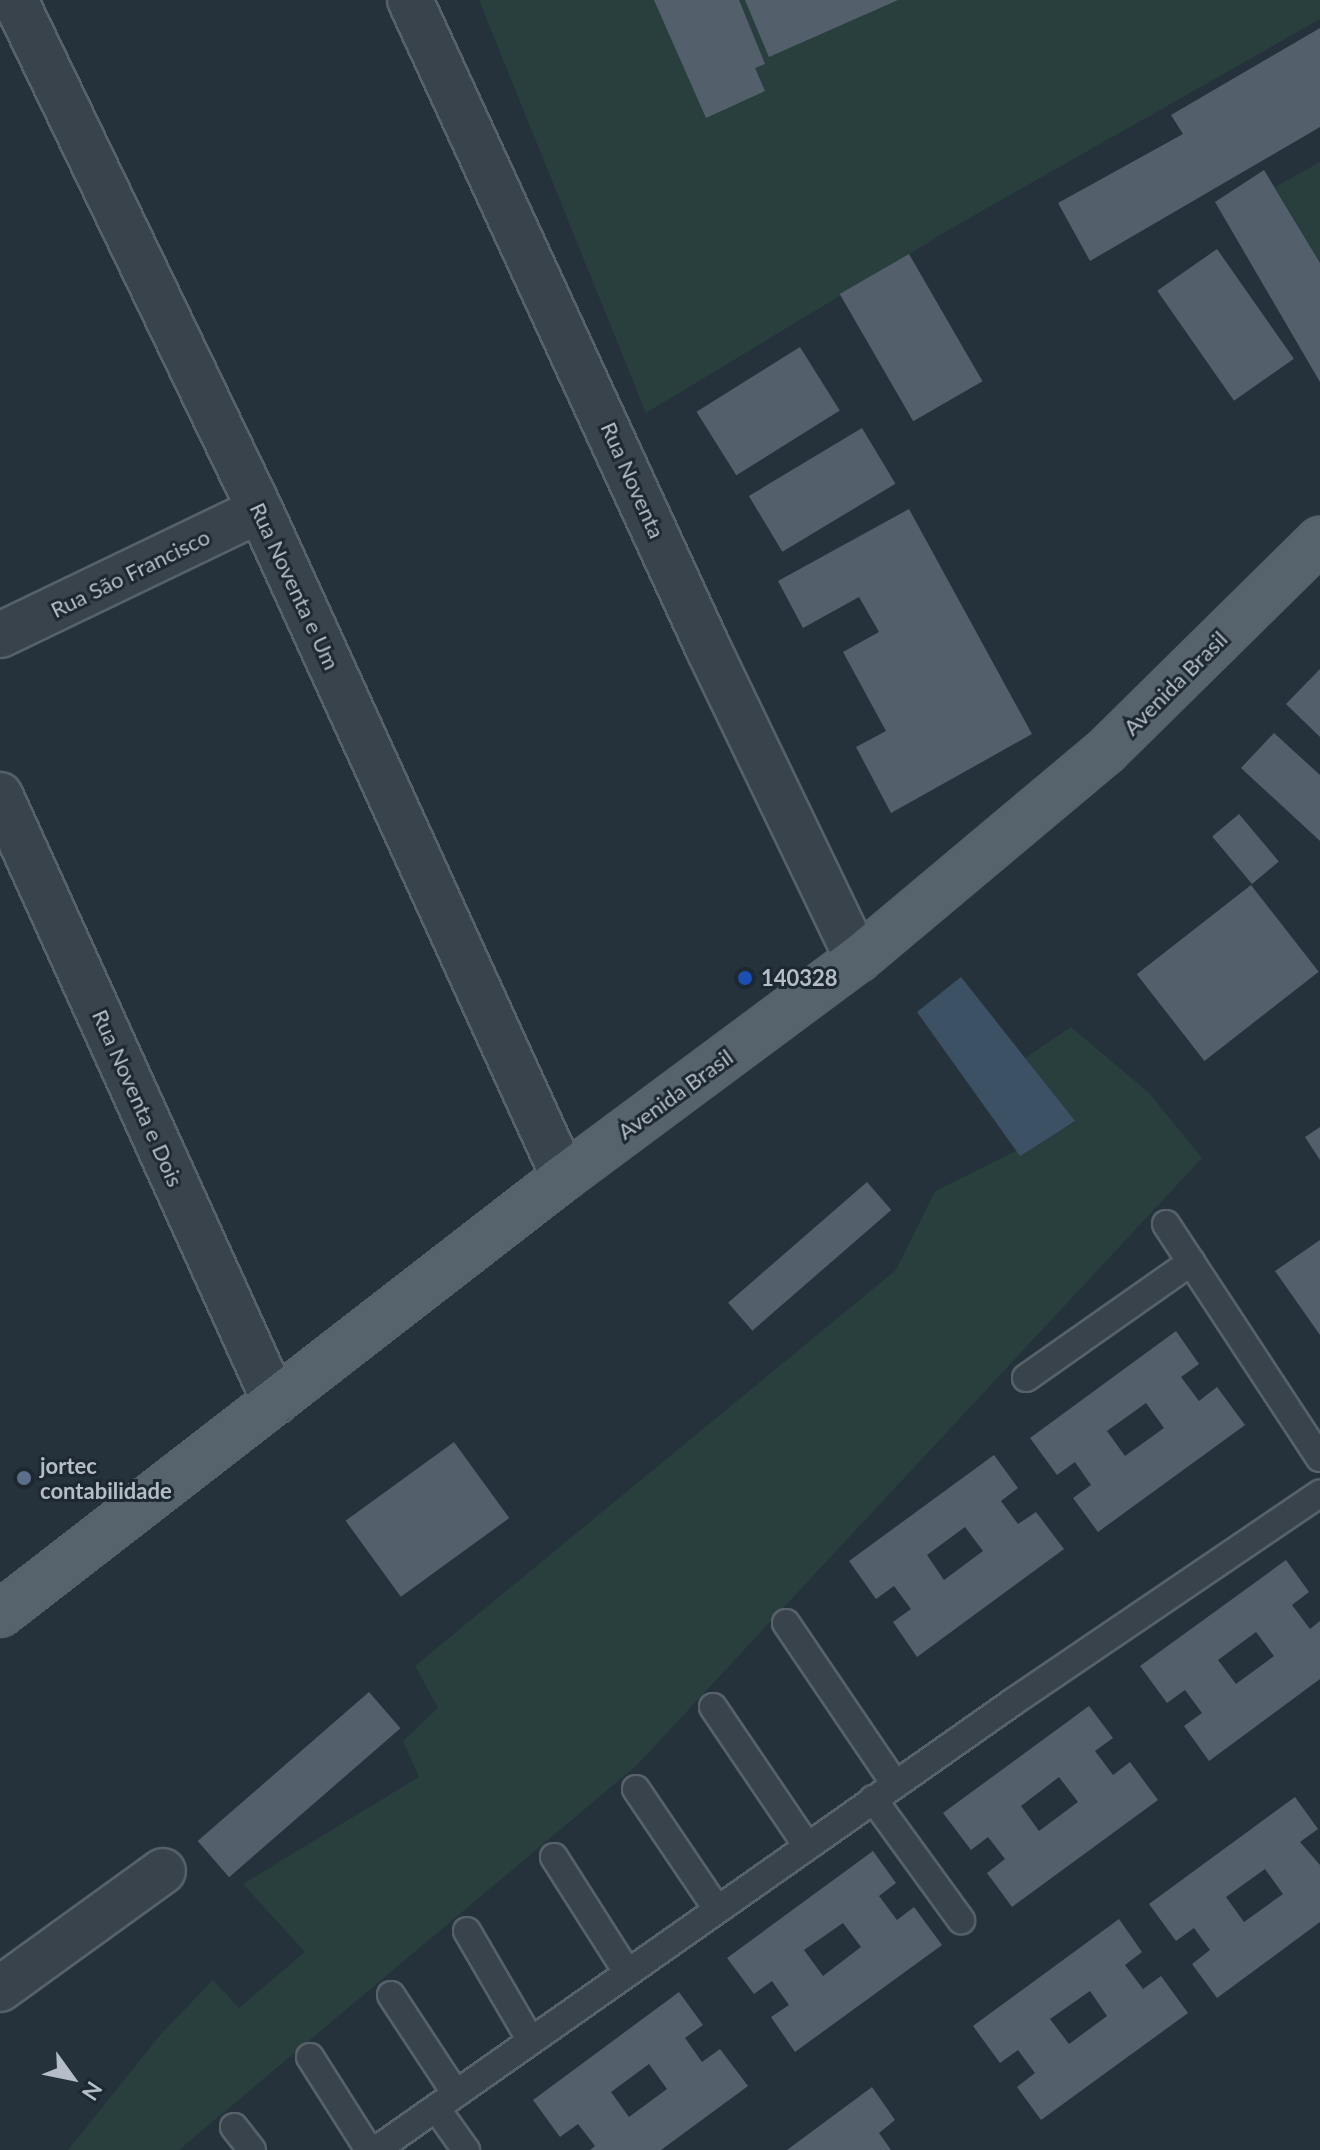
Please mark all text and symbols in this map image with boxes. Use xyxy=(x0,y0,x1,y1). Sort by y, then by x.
street label: Rua Noventa xyxy=(596,418,670,542)
street label: Rua Noventa e Um xyxy=(245,498,345,674)
street label: Rua São Francisco xyxy=(46,523,214,623)
street label: Avenida Brasil xyxy=(1118,626,1232,740)
place label: 140328 xyxy=(761,965,838,991)
marker: 140328 xyxy=(736,969,754,987)
street label: Rua Noventa e Dois xyxy=(87,1005,189,1191)
street label: Avenida Brasil xyxy=(612,1043,738,1145)
place label: jortec contabilidade xyxy=(40,1452,172,1504)
marker: jortec contabilidade xyxy=(15,1469,33,1487)
north arrow xyxy=(32,2038,112,2118)
text: N xyxy=(77,2077,108,2106)

